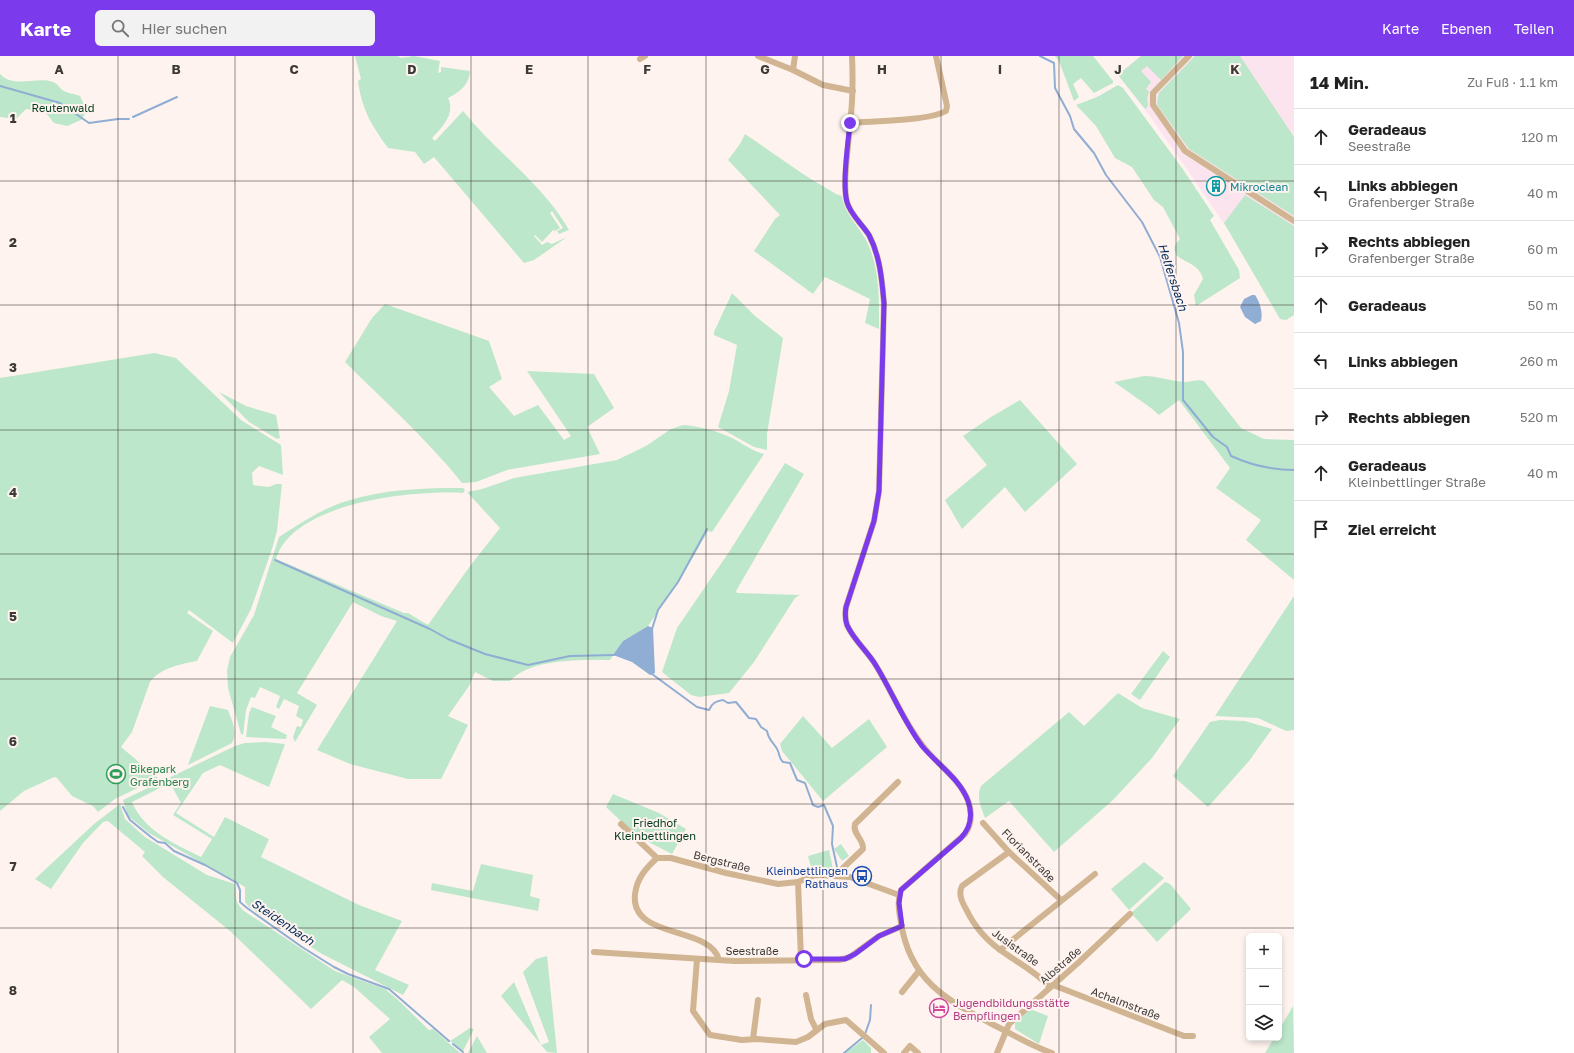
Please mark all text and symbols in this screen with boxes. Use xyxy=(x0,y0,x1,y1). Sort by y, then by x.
search box xyxy=(95,10,375,46)
text: Karte xyxy=(20,17,71,40)
icon: search xyxy=(109,17,131,39)
text: Hier suchen xyxy=(141,19,227,37)
text: Karte xyxy=(1382,20,1419,37)
text: Ebenen xyxy=(1441,20,1492,37)
text: Teilen xyxy=(1514,20,1554,37)
text: A xyxy=(54,61,64,77)
text: B xyxy=(171,61,181,77)
text: C xyxy=(289,61,299,77)
text: D xyxy=(407,61,417,77)
text: E xyxy=(525,61,533,77)
text: F xyxy=(643,61,651,77)
text: G xyxy=(760,61,770,77)
text: H xyxy=(877,61,887,77)
text: I xyxy=(998,61,1002,77)
text: J xyxy=(1114,61,1122,77)
text: K xyxy=(1230,61,1240,77)
text: 14 Min. xyxy=(1310,72,1369,93)
text: Zu Fuß · 1.1 km xyxy=(1467,74,1558,90)
park label: Reutenwald xyxy=(32,101,94,114)
text: 1 xyxy=(10,110,17,126)
route end xyxy=(841,114,859,132)
text: Geradeaus xyxy=(1348,120,1426,138)
icon: ahead xyxy=(1310,126,1332,148)
text: 120 m xyxy=(1521,129,1558,145)
text: Seestraße xyxy=(1348,138,1411,154)
building icon: Mikroclean xyxy=(1205,175,1227,197)
text: Links abbiegen xyxy=(1348,176,1458,194)
place label: Mikroclean xyxy=(1230,180,1288,193)
icon: left xyxy=(1310,182,1332,204)
text: 40 m xyxy=(1527,185,1558,201)
text: Grafenberger Straße xyxy=(1348,194,1475,210)
text: Rechts abbiegen xyxy=(1348,232,1470,250)
text: 2 xyxy=(9,234,17,250)
icon: right xyxy=(1310,238,1332,260)
water label: Helfersbach xyxy=(1155,241,1191,313)
text: 60 m xyxy=(1527,241,1558,257)
text: Grafenberger Straße xyxy=(1348,250,1475,266)
icon: ahead xyxy=(1310,294,1332,316)
text: Geradeaus xyxy=(1348,296,1426,314)
text: 50 m xyxy=(1528,297,1558,313)
icon: left xyxy=(1310,350,1332,372)
text: Links abbiegen xyxy=(1348,352,1458,370)
text: 260 m xyxy=(1520,353,1558,369)
text: 3 xyxy=(9,359,17,375)
icon: right xyxy=(1310,406,1332,428)
text: Rechts abbiegen xyxy=(1348,408,1470,426)
text: 520 m xyxy=(1520,409,1558,425)
text: Geradeaus xyxy=(1348,456,1426,474)
icon: ahead xyxy=(1310,462,1332,484)
text: 40 m xyxy=(1527,465,1558,481)
text: Kleinbettlinger Straße xyxy=(1348,474,1486,490)
text: 4 xyxy=(9,484,17,500)
icon: arrive xyxy=(1310,518,1332,540)
text: Ziel erreicht xyxy=(1348,520,1436,538)
text: 5 xyxy=(9,608,17,624)
text: 6 xyxy=(9,733,17,749)
place label: Bikepark Grafenberg xyxy=(130,762,189,788)
sports icon: Bikepark Grafenberg xyxy=(105,763,127,785)
park label: Friedhof Kleinbettlingen xyxy=(614,816,696,842)
street label: Florianstraße xyxy=(1000,826,1058,884)
street label: Bergstraße xyxy=(692,848,752,874)
text: 7 xyxy=(9,858,17,874)
place label: Kleinbettlingen Rathaus xyxy=(766,864,848,890)
bus stop icon: Kleinbettlingen Rathaus xyxy=(851,865,873,887)
water label: Steidenbach xyxy=(249,896,318,949)
street label: Jusistraße xyxy=(990,926,1042,968)
map controls xyxy=(1246,933,1282,1041)
button: + xyxy=(1246,933,1282,969)
street label: Albstraße xyxy=(1037,943,1083,987)
street label: Seestraße xyxy=(725,944,779,957)
route start xyxy=(795,950,813,968)
button: − xyxy=(1246,969,1282,1005)
text: 8 xyxy=(9,982,17,998)
street label: Achalmstraße xyxy=(1090,984,1162,1022)
place label: Jugendbildungsstätte Bempflingen xyxy=(953,996,1070,1022)
hotel icon: Jugendbildungsstätte Bempflingen xyxy=(928,997,950,1019)
button: layers xyxy=(1246,1005,1282,1041)

